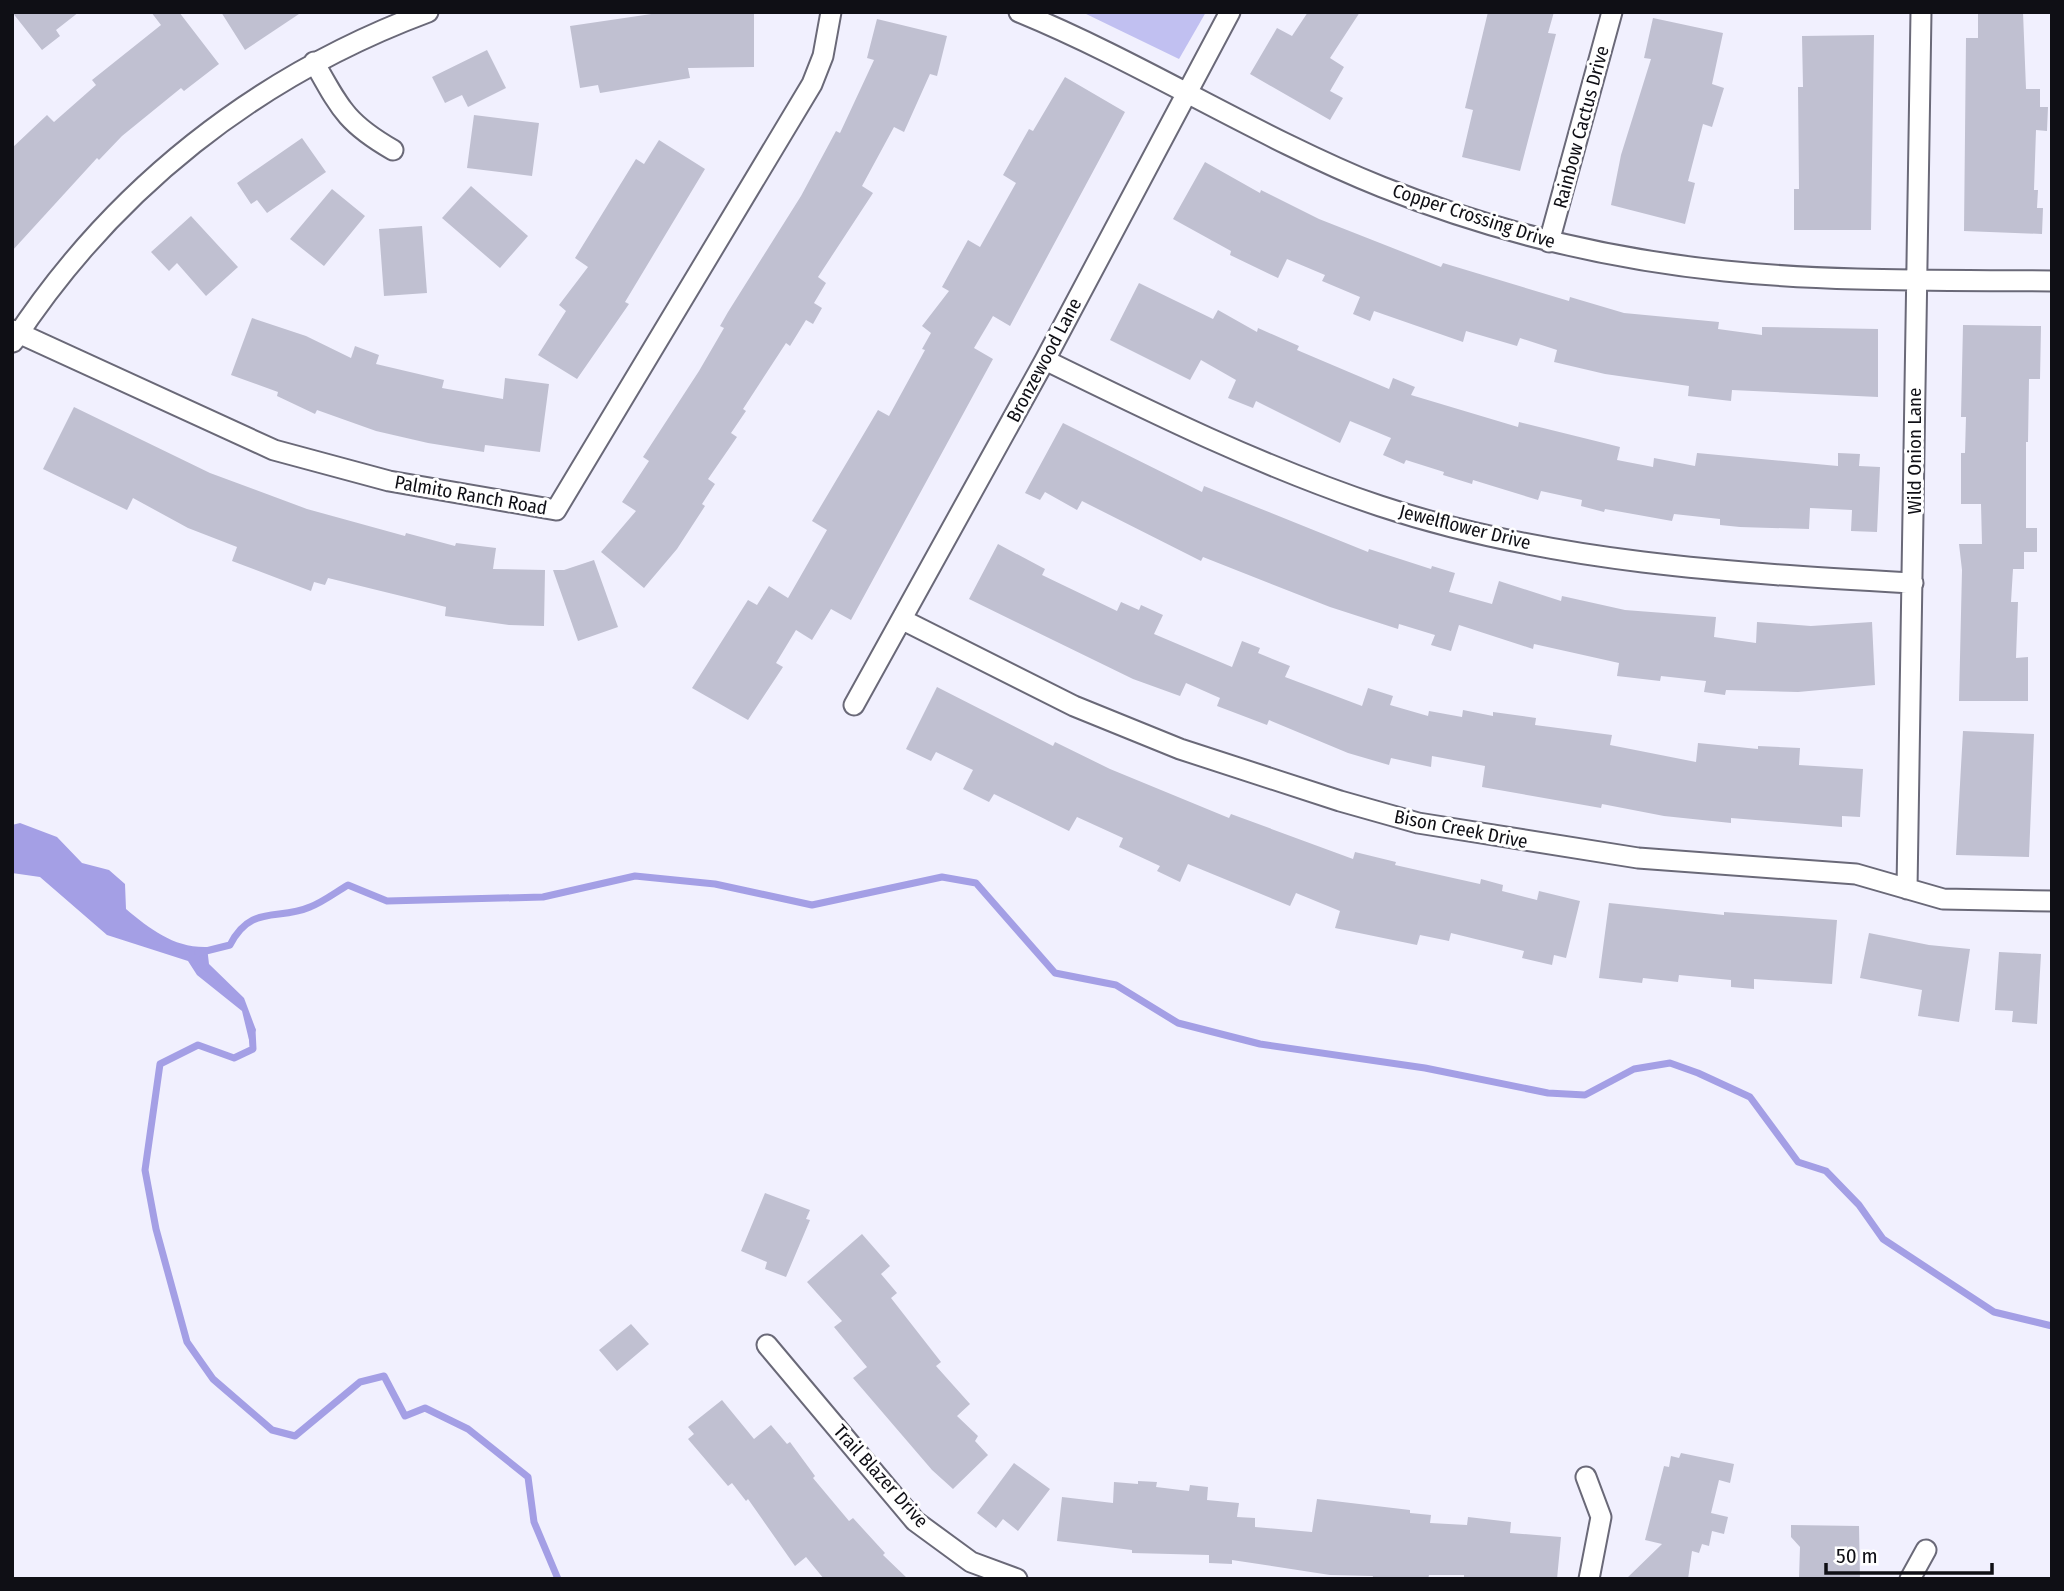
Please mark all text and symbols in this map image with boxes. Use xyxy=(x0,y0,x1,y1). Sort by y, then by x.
street label: Rainbow Cactus Drive xyxy=(1548,43,1614,211)
street label: Copper Crossing Drive xyxy=(1390,179,1558,253)
street label: Bronzewood Lane xyxy=(1002,294,1086,426)
street label: Wild Onion Lane xyxy=(1903,388,1926,514)
street label: Palmito Ranch Road xyxy=(393,470,549,520)
street label: Jewelflower Drive xyxy=(1397,500,1533,554)
street label: Bison Creek Drive xyxy=(1392,805,1530,853)
street label: Trail Blazer Drive xyxy=(829,1420,933,1532)
scale bar xyxy=(1826,1532,1992,1576)
text: 50 m xyxy=(1836,1543,1878,1569)

